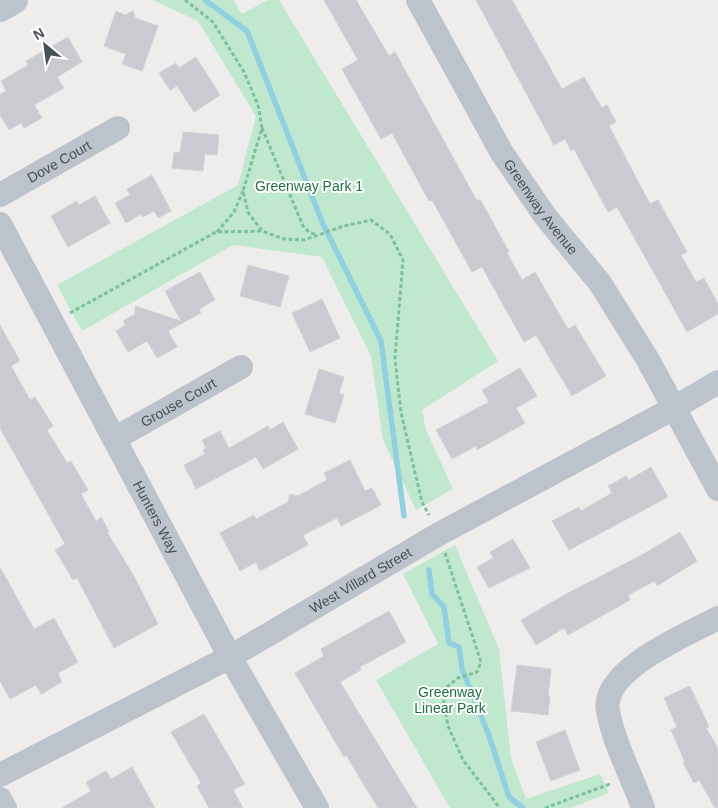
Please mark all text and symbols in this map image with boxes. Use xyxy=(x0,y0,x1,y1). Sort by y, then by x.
north arrow xyxy=(20,20,70,70)
text: N xyxy=(30,24,47,43)
street label: Dove Court xyxy=(24,137,94,186)
street label: Greenway Avenue xyxy=(501,156,581,258)
park label: Greenway Park 1 xyxy=(255,178,363,194)
street label: Grouse Court xyxy=(138,375,219,430)
street label: Hunters Way xyxy=(130,478,182,556)
street label: West Villard Street xyxy=(307,544,415,616)
park label: Greenway Linear Park xyxy=(414,684,487,716)

